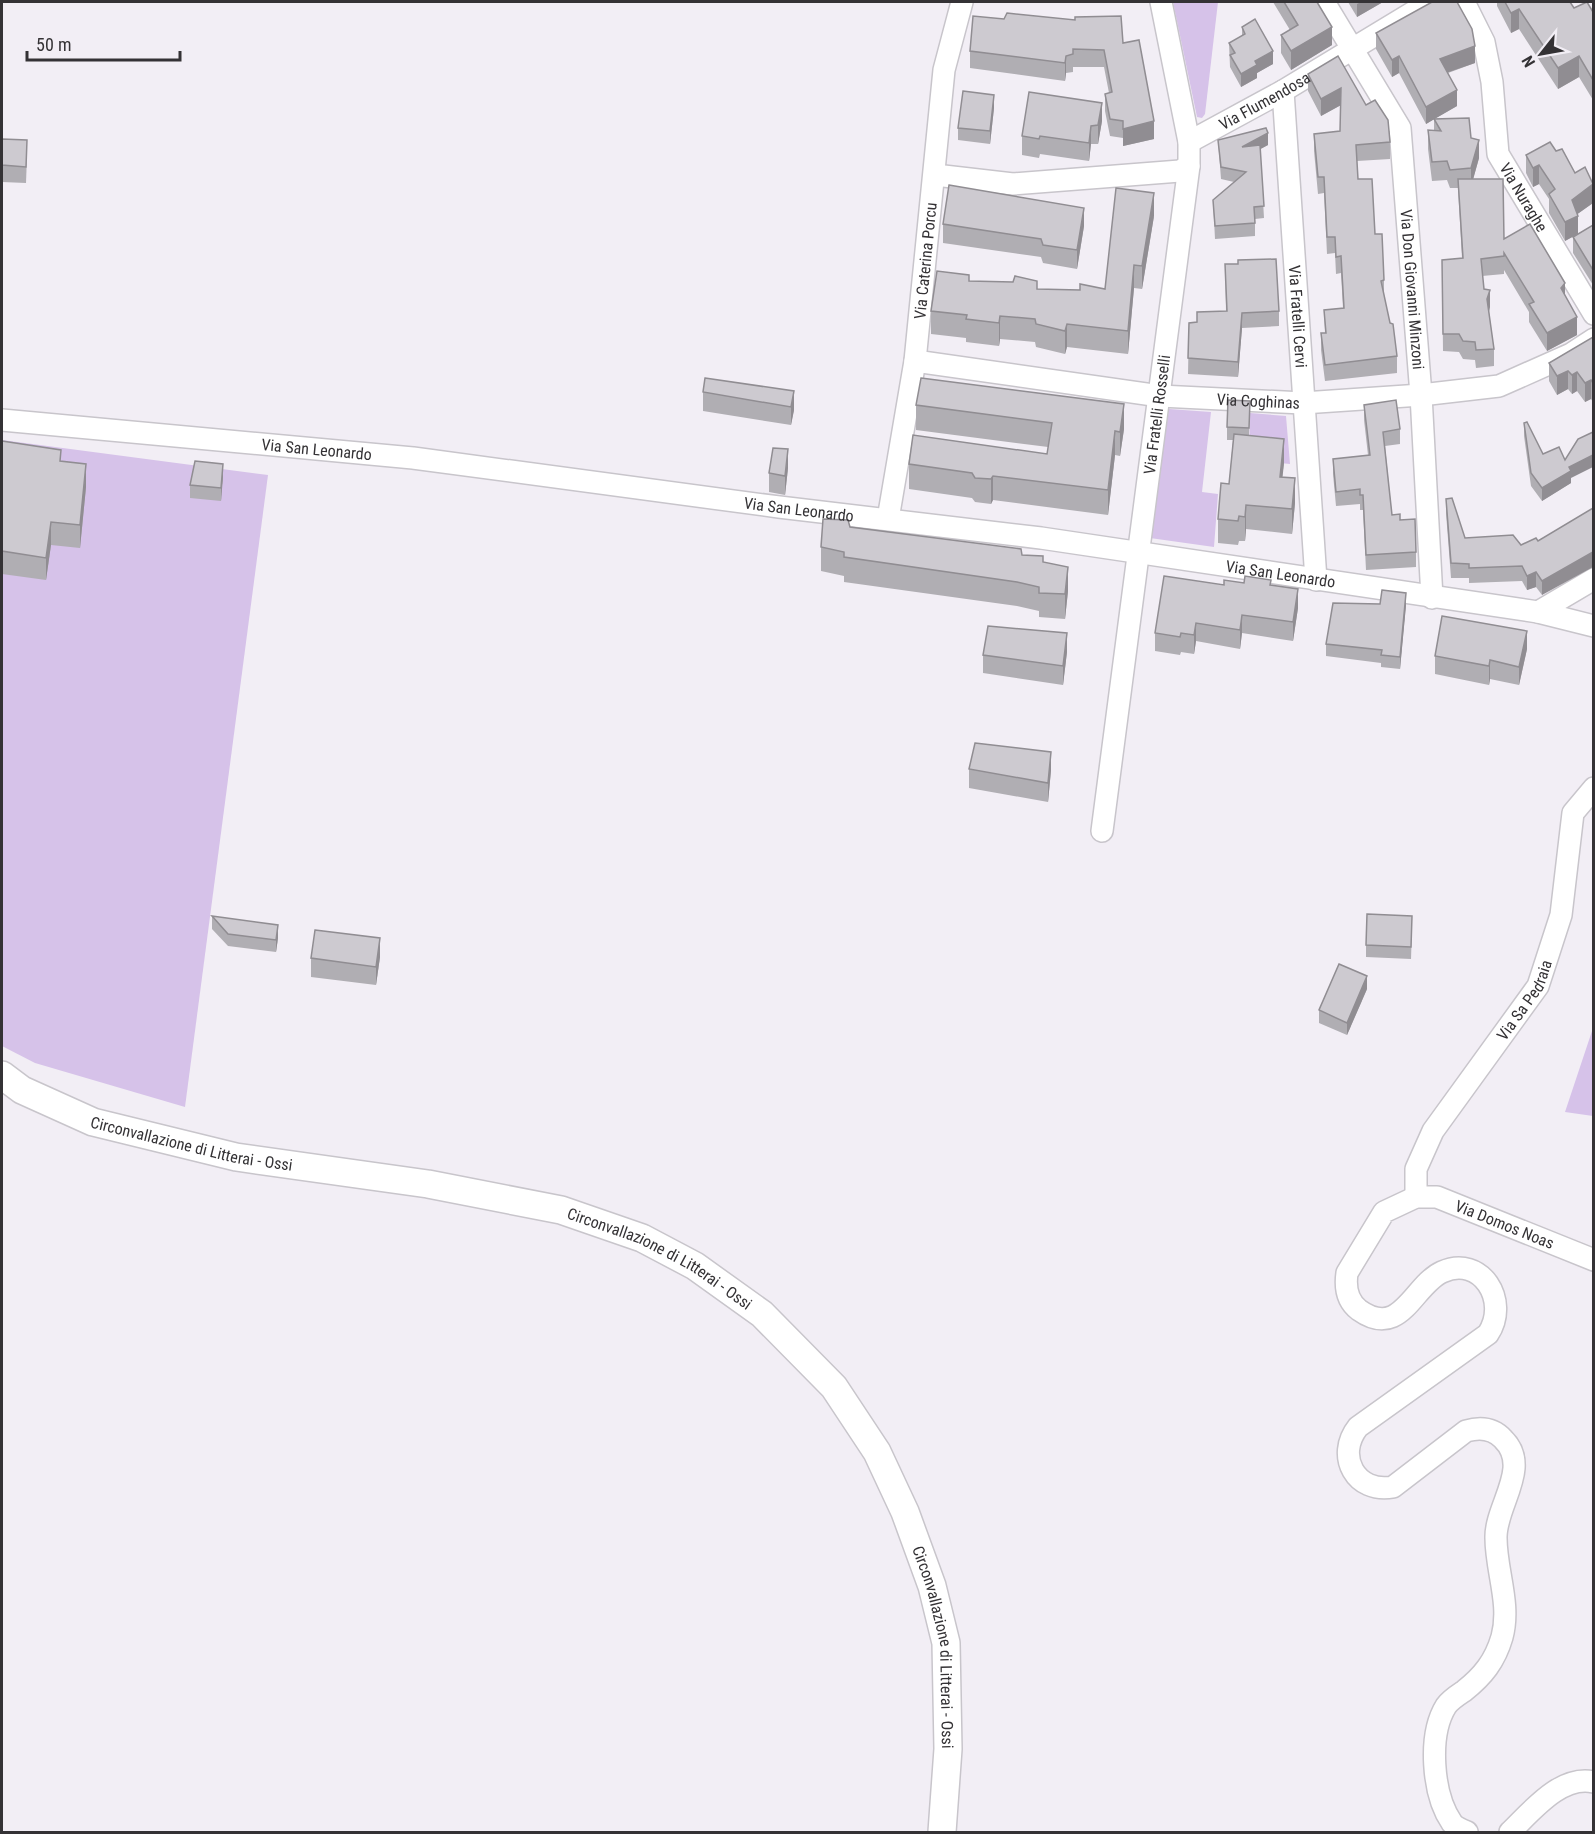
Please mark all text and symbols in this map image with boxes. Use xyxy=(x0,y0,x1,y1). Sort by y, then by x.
scale bar xyxy=(27,24,180,62)
north arrow xyxy=(1511,24,1571,84)
text: 50 m xyxy=(36,34,71,55)
text: N xyxy=(1518,52,1539,71)
street label: Via Flumendosa xyxy=(1216,68,1314,134)
street label: Via Nuraghe xyxy=(1495,159,1551,235)
street label: Via Caterina Porcu xyxy=(910,202,941,320)
street label: Via Don Giovanni Minzoni xyxy=(1396,209,1428,370)
street label: Via Fratelli Cervi xyxy=(1285,265,1311,368)
street label: Via Fratelli Rosselli xyxy=(1140,354,1174,475)
street label: Via Coghinas xyxy=(1216,390,1300,413)
street label: Via San Leonardo xyxy=(261,435,373,464)
street label: Via San Leonardo xyxy=(743,493,855,526)
street label: Via San Leonardo xyxy=(1224,557,1337,592)
street label: Via Sa Pedraia xyxy=(1493,957,1556,1044)
street label: Circonvallazione di Litterai - Ossi xyxy=(89,1113,294,1175)
street label: Via Domos Noas xyxy=(1452,1196,1557,1253)
street label: Circonvallazione di Litterai - Ossi xyxy=(565,1204,756,1314)
street label: Circonvallazione di Litterai - Ossi xyxy=(908,1543,957,1749)

